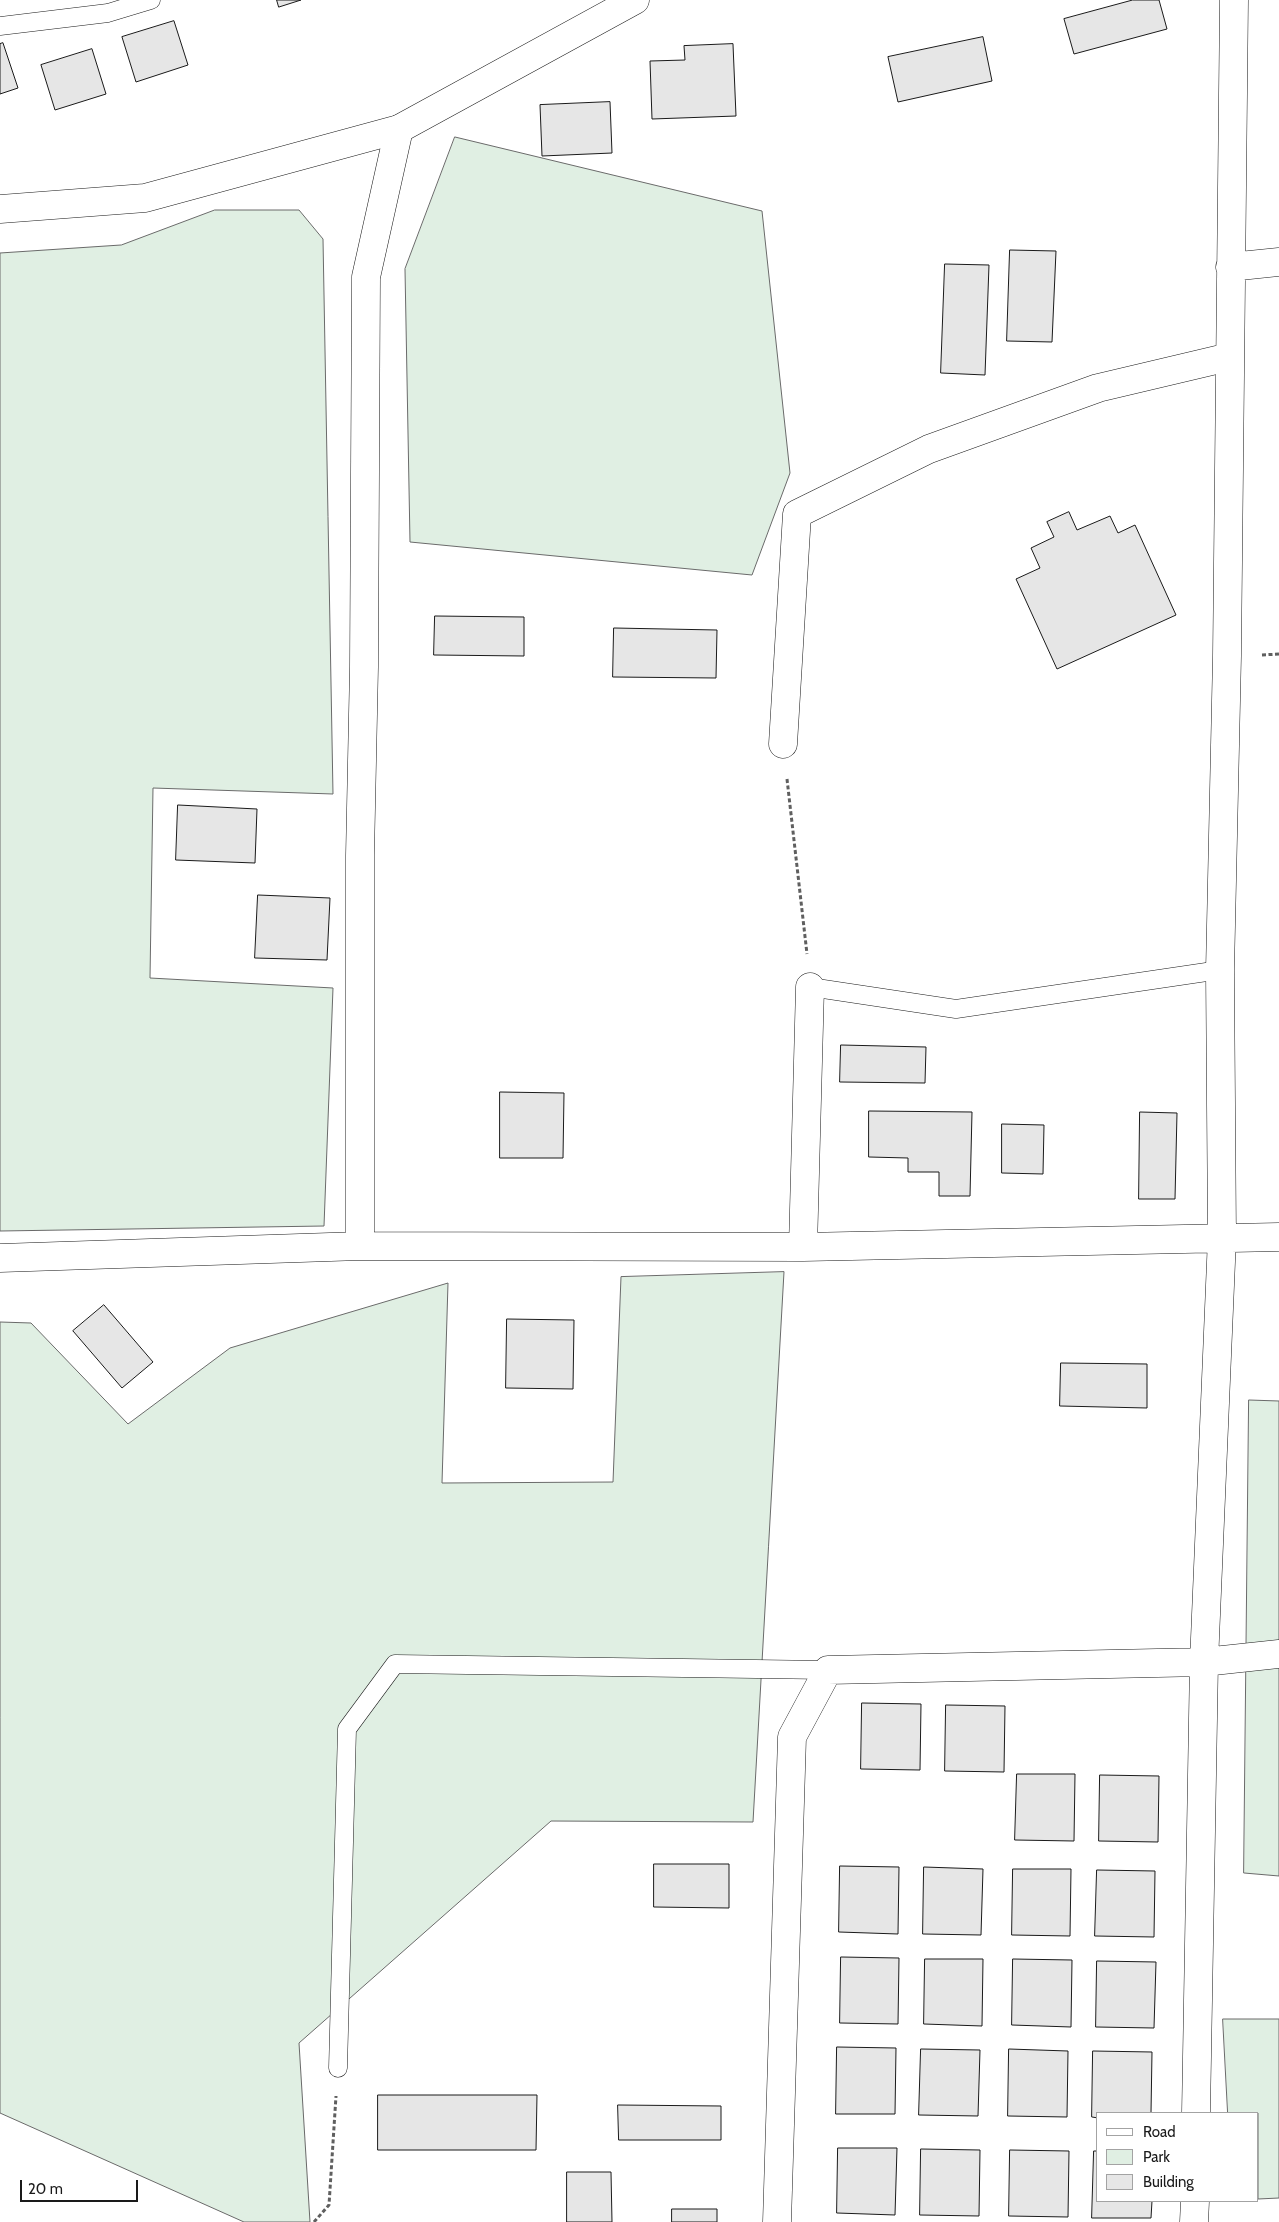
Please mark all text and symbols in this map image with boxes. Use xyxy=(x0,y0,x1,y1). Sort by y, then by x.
legend xyxy=(1096,2112,1259,2202)
text: Road xyxy=(1143,2123,1176,2141)
text: Park xyxy=(1143,2148,1170,2166)
scale bar xyxy=(22,2170,140,2202)
text: Building xyxy=(1143,2173,1194,2191)
text: 20 m xyxy=(28,2180,63,2198)

